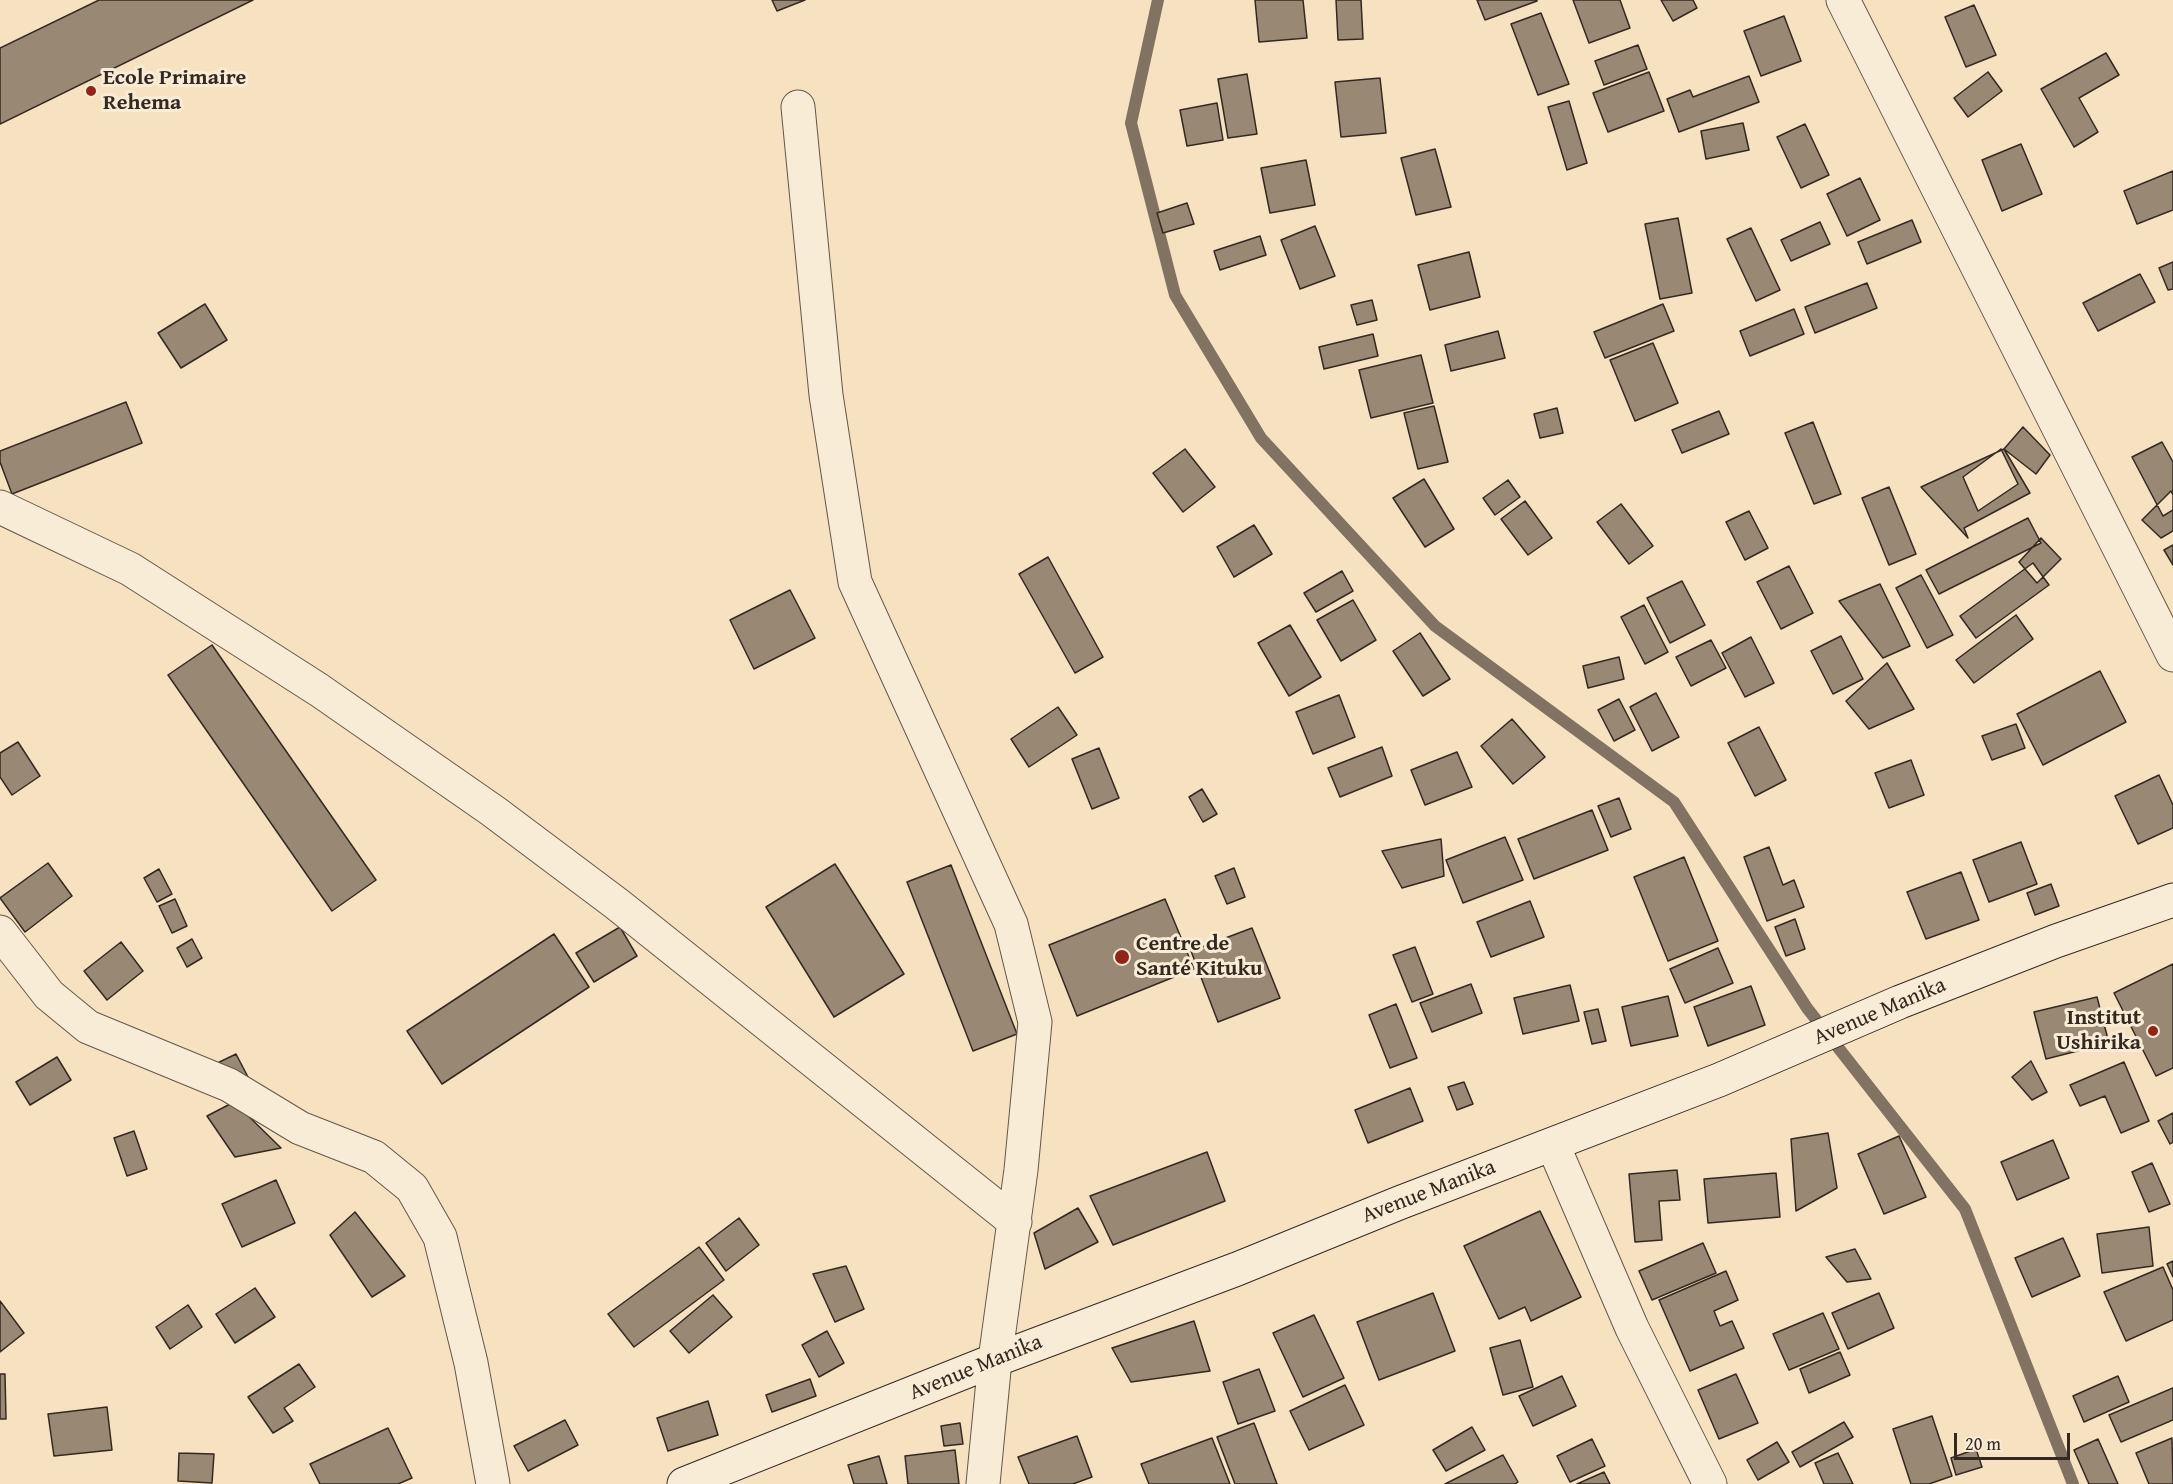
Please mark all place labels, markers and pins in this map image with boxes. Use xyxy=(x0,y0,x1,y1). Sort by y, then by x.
place label: Ecole Primaire Rehema xyxy=(103,65,246,116)
marker: Ecole Primaire Rehema xyxy=(84,84,98,98)
place label: Centre de Santé Kituku xyxy=(1136,931,1263,982)
marker: Centre de Santé Kituku xyxy=(1113,948,1131,966)
place label: Institut Ushirika xyxy=(2056,1005,2141,1056)
marker: Institut Ushirika xyxy=(2146,1024,2160,1038)

